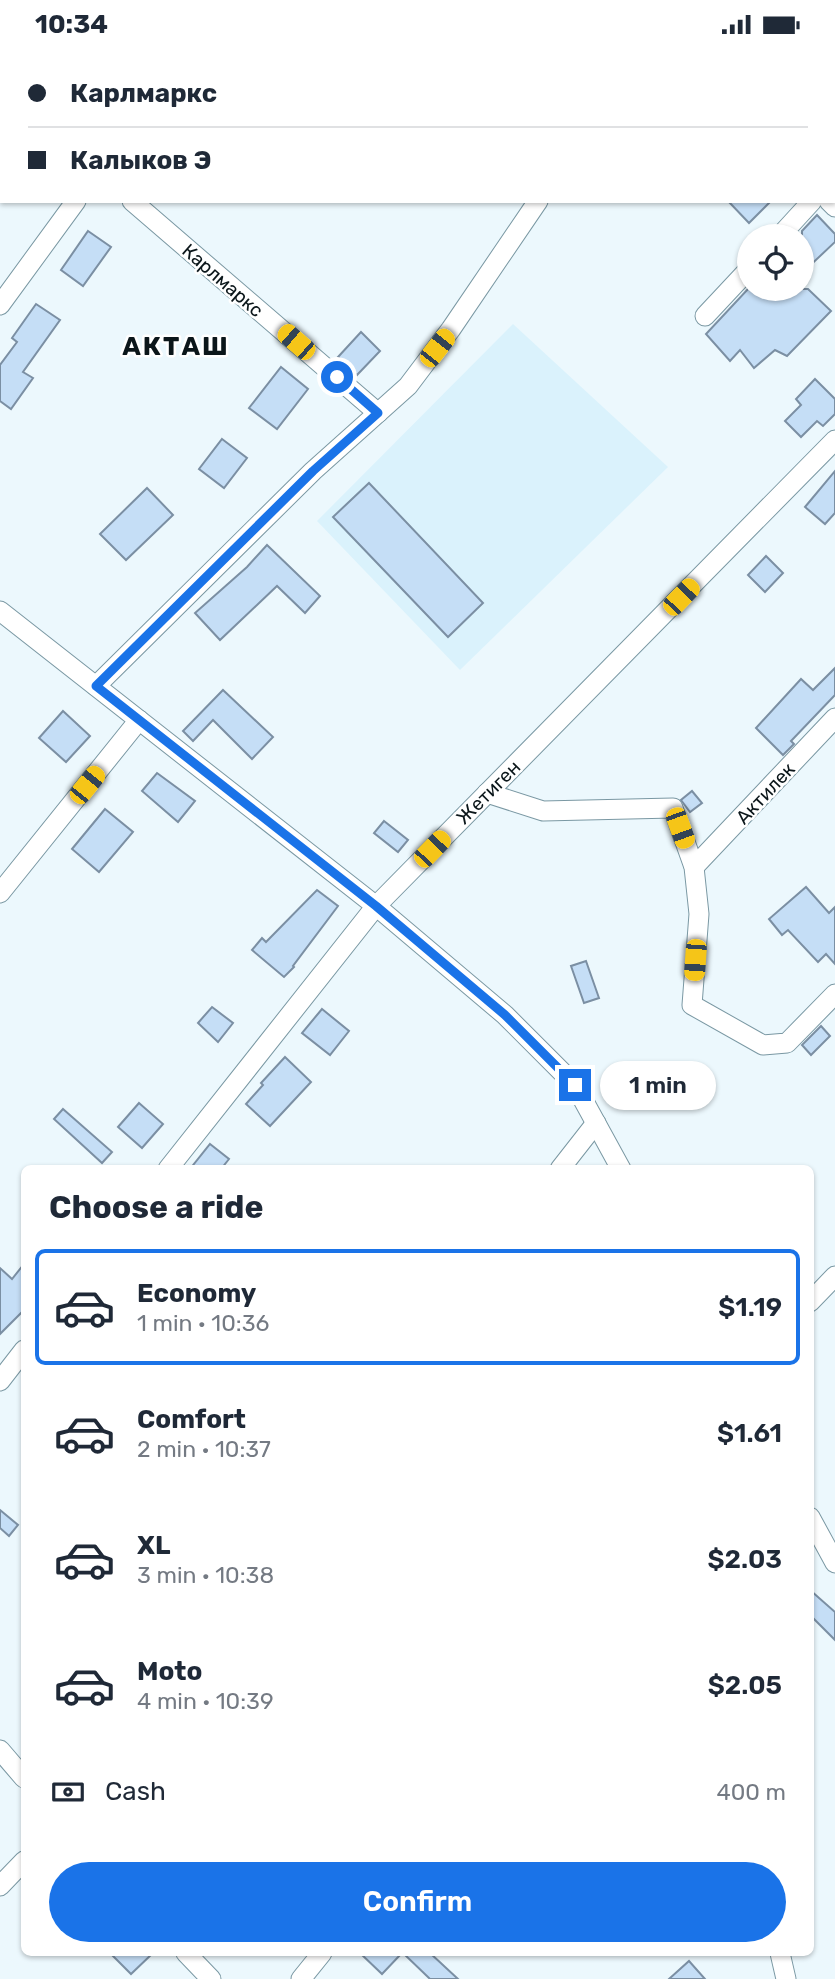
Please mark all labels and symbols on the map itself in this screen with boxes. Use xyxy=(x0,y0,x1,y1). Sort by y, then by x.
street label: Карлмаркс xyxy=(177,239,268,322)
car xyxy=(274,320,319,364)
car xyxy=(416,325,459,371)
district label: АКТАШ xyxy=(122,331,230,362)
route start xyxy=(321,361,353,393)
car xyxy=(659,575,704,619)
street label: Жетиген xyxy=(452,756,525,829)
street label: Актилек xyxy=(731,758,800,829)
car xyxy=(66,762,109,808)
car xyxy=(663,805,698,851)
car xyxy=(410,827,455,871)
car xyxy=(684,938,707,982)
callout: 1 min xyxy=(600,1061,715,1109)
route end xyxy=(559,1069,591,1101)

